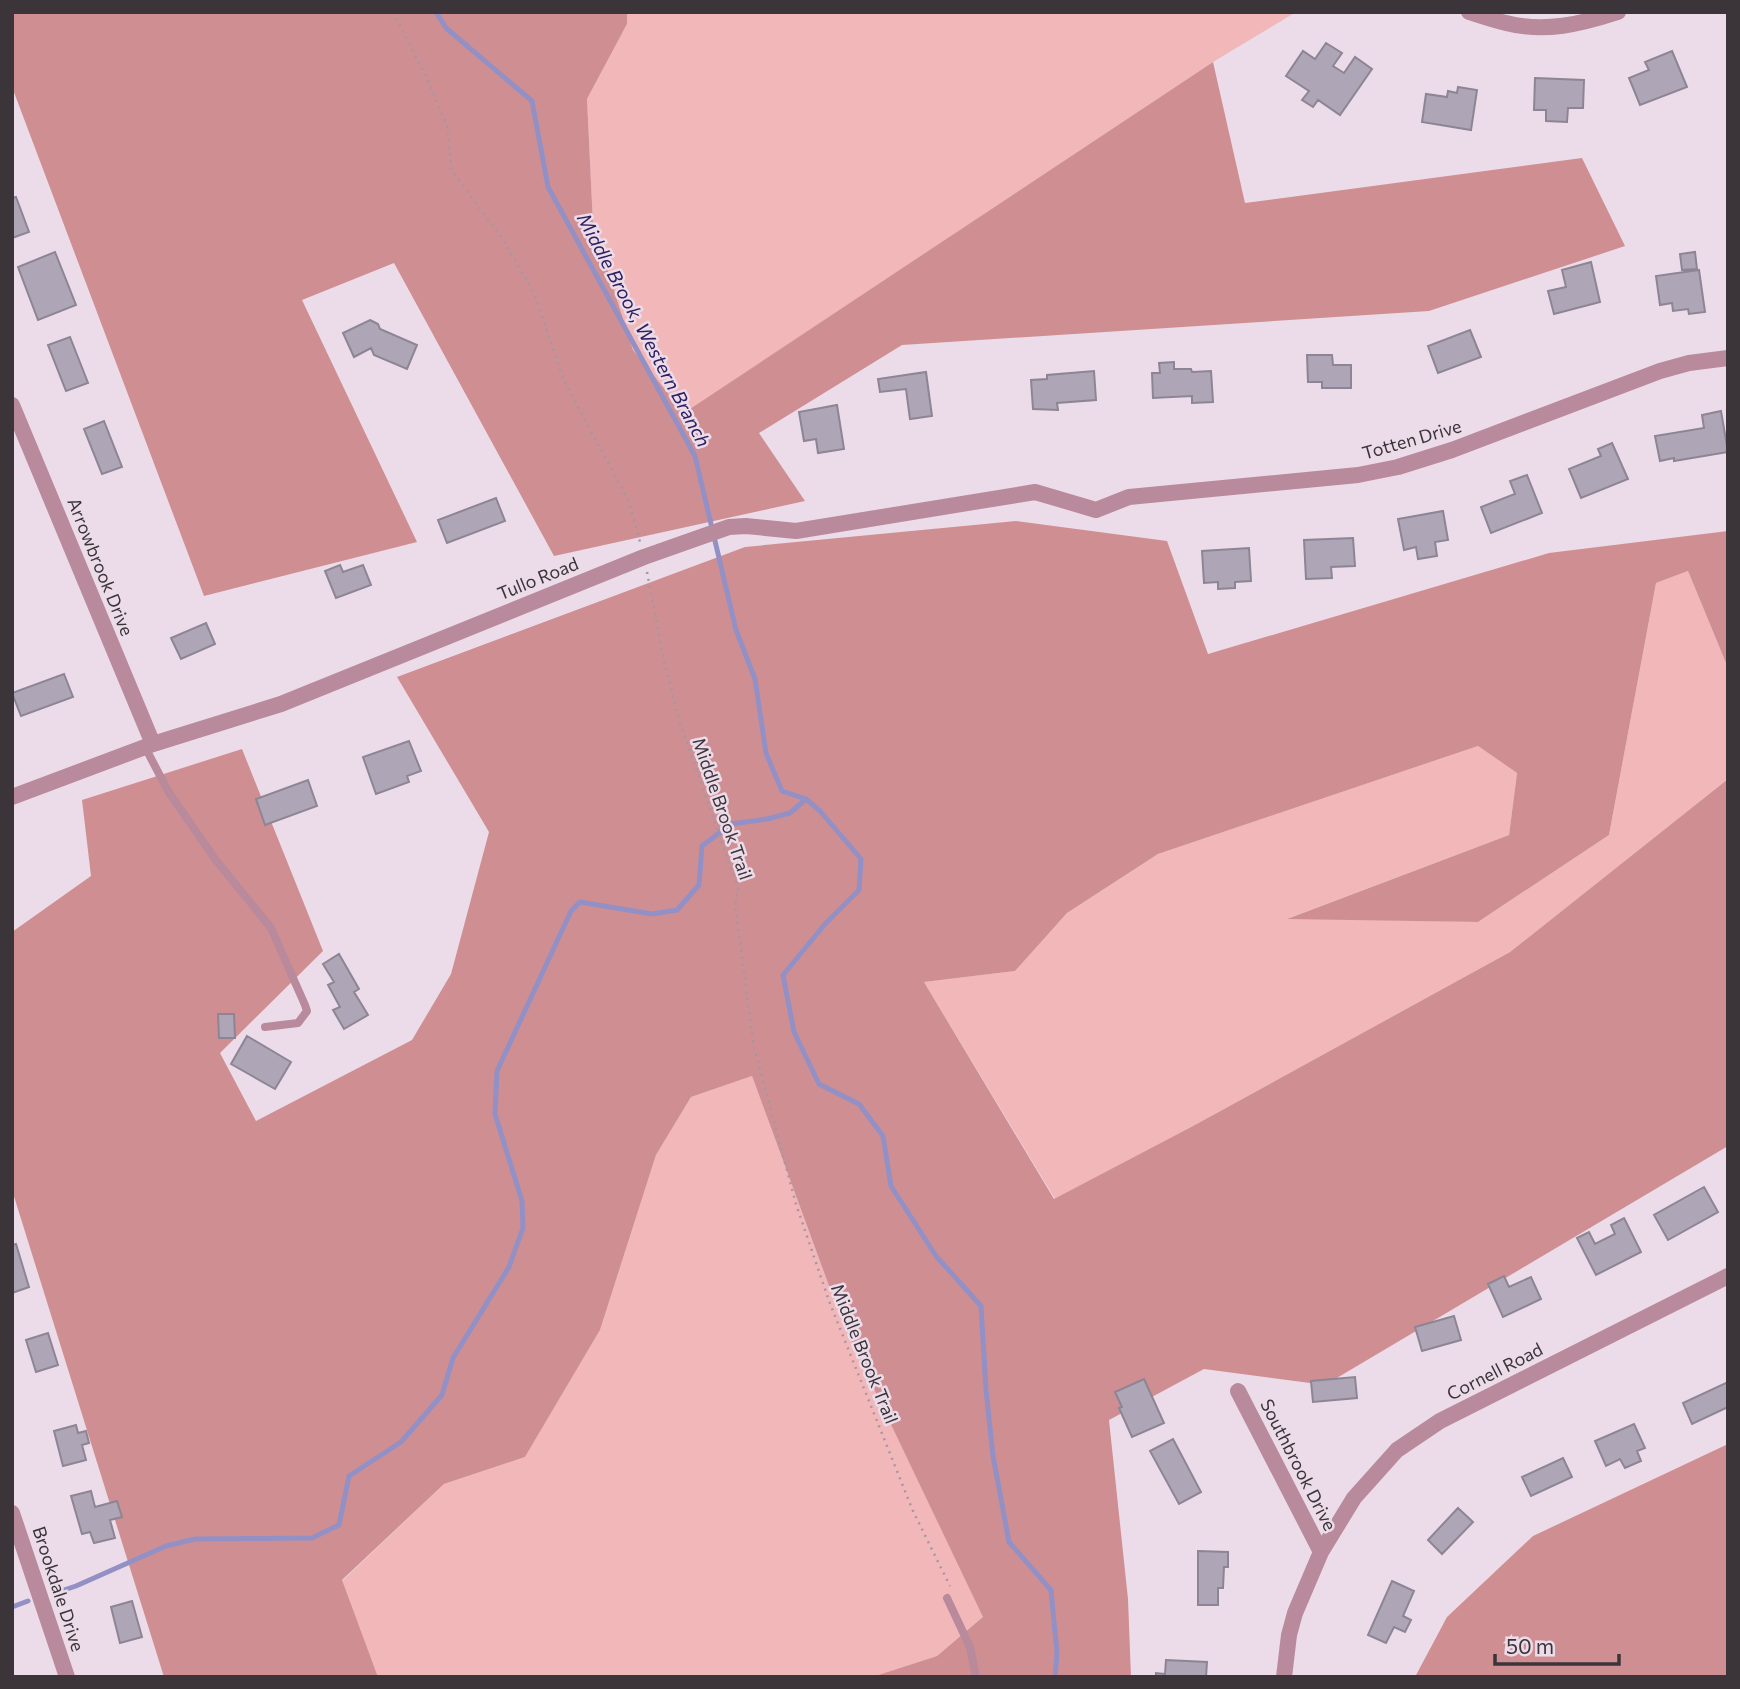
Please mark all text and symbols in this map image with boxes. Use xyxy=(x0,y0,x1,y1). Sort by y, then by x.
water label: Middle Brook, Western Branch xyxy=(573,209,716,451)
street label: Totten Drive xyxy=(1360,414,1464,464)
street label: Arrowbrook Drive xyxy=(63,494,139,639)
street label: Tullo Road xyxy=(494,552,581,604)
street label: Middle Brook Trail xyxy=(688,735,758,883)
street label: Middle Brook Trail xyxy=(827,1280,903,1427)
street label: Cornell Road xyxy=(1443,1338,1546,1405)
street label: Southbrook Drive xyxy=(1256,1395,1342,1534)
street label: Brookdale Drive xyxy=(28,1523,90,1654)
scale bar xyxy=(1495,1622,1619,1666)
text: 50 m xyxy=(1506,1633,1554,1658)

